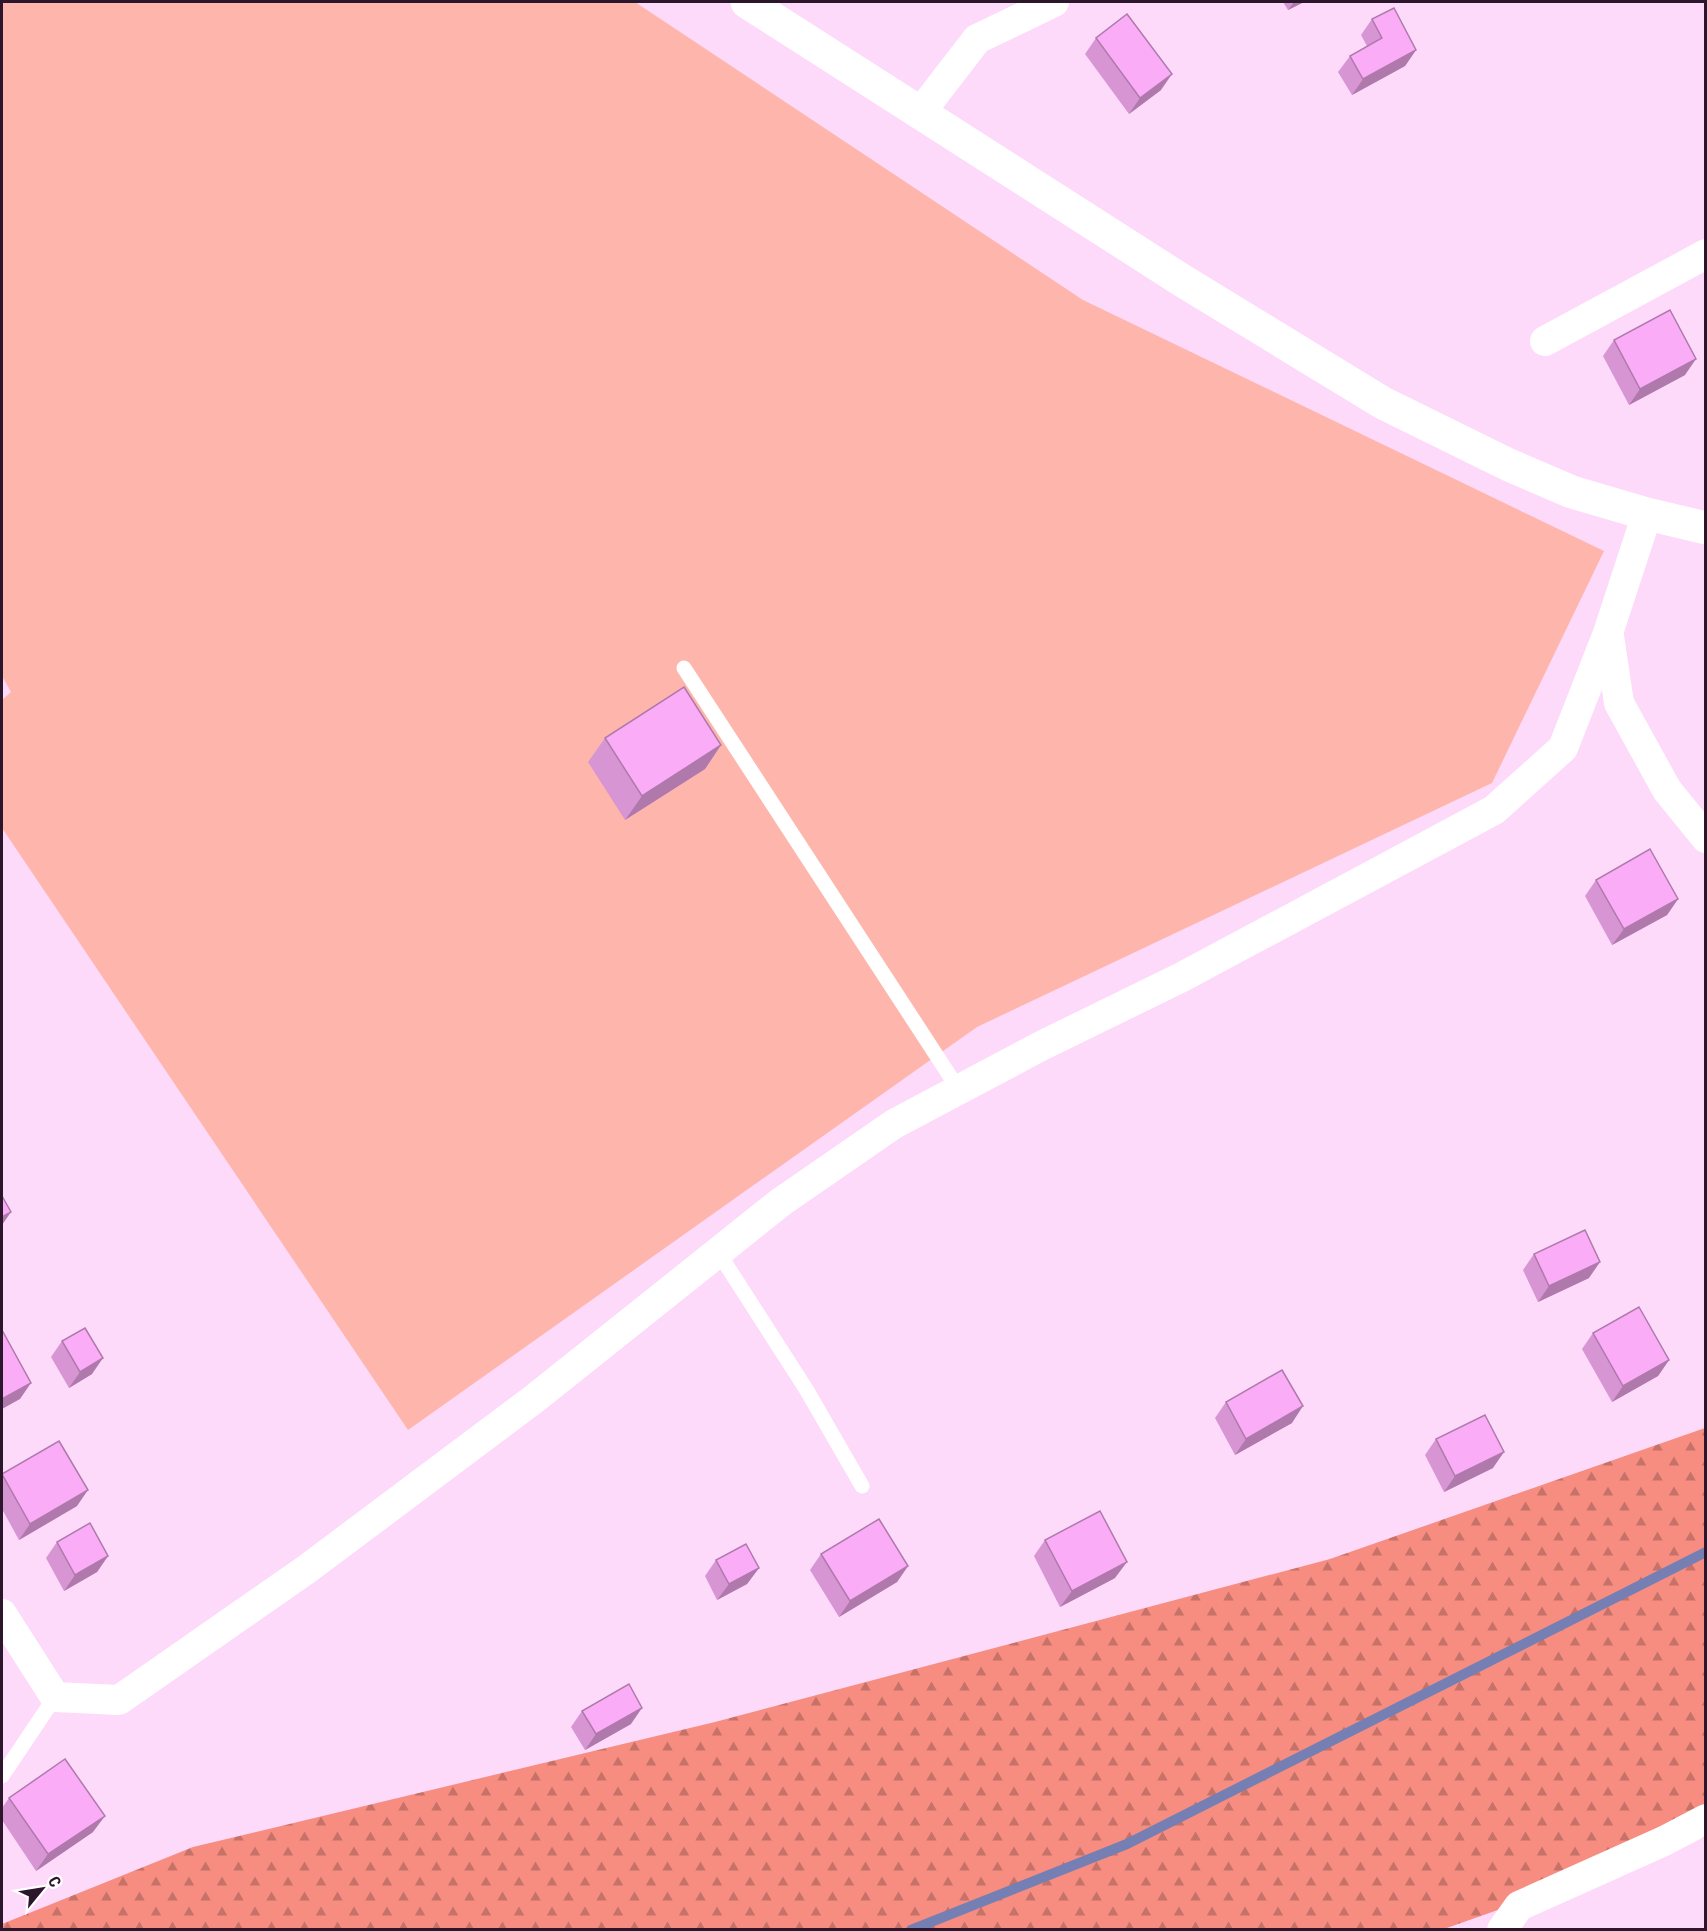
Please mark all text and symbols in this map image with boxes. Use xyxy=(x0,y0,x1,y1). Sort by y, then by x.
north arrow xyxy=(12,1859,72,1919)
text: С xyxy=(44,1873,65,1890)

